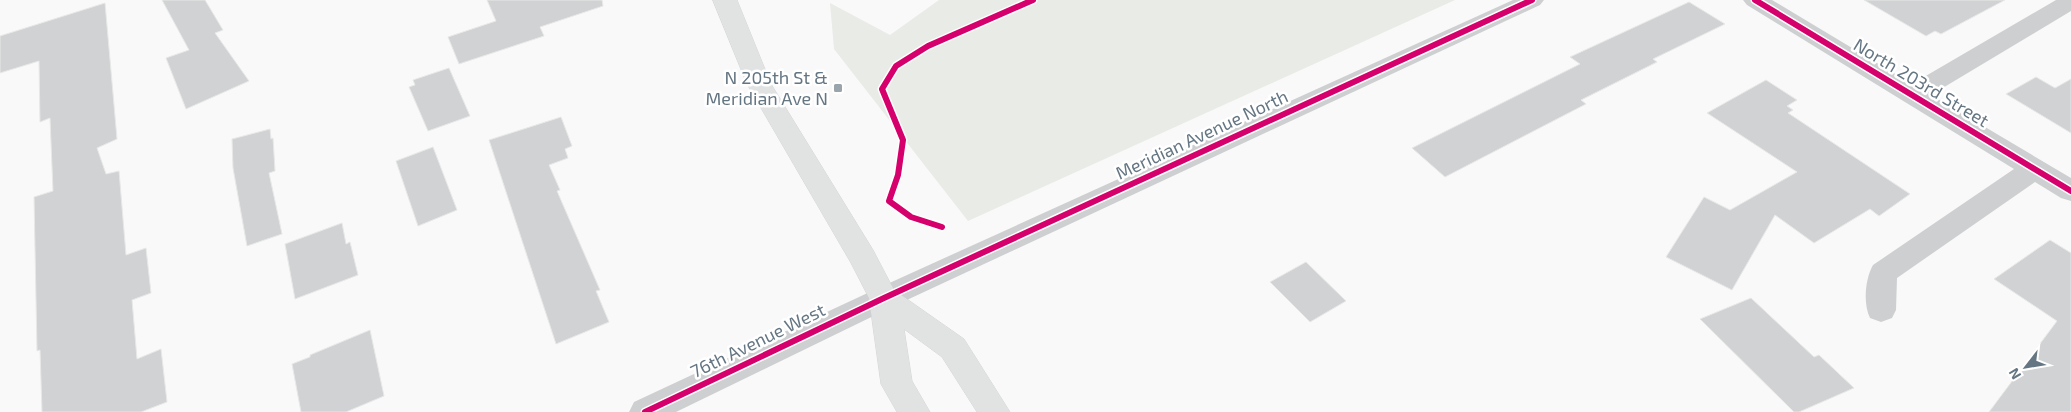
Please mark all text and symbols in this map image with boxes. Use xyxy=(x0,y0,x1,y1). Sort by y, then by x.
street label: North 203rd Street xyxy=(1850,33,1993,131)
place label: N 205th St & Meridian Ave N xyxy=(706,66,828,109)
marker: N 205th St & Meridian Ave N xyxy=(832,82,844,94)
street label: Meridian Avenue North xyxy=(1112,84,1291,184)
street label: 76th Avenue West xyxy=(687,298,829,382)
north arrow xyxy=(2001,342,2051,392)
text: N xyxy=(2005,365,2024,383)

